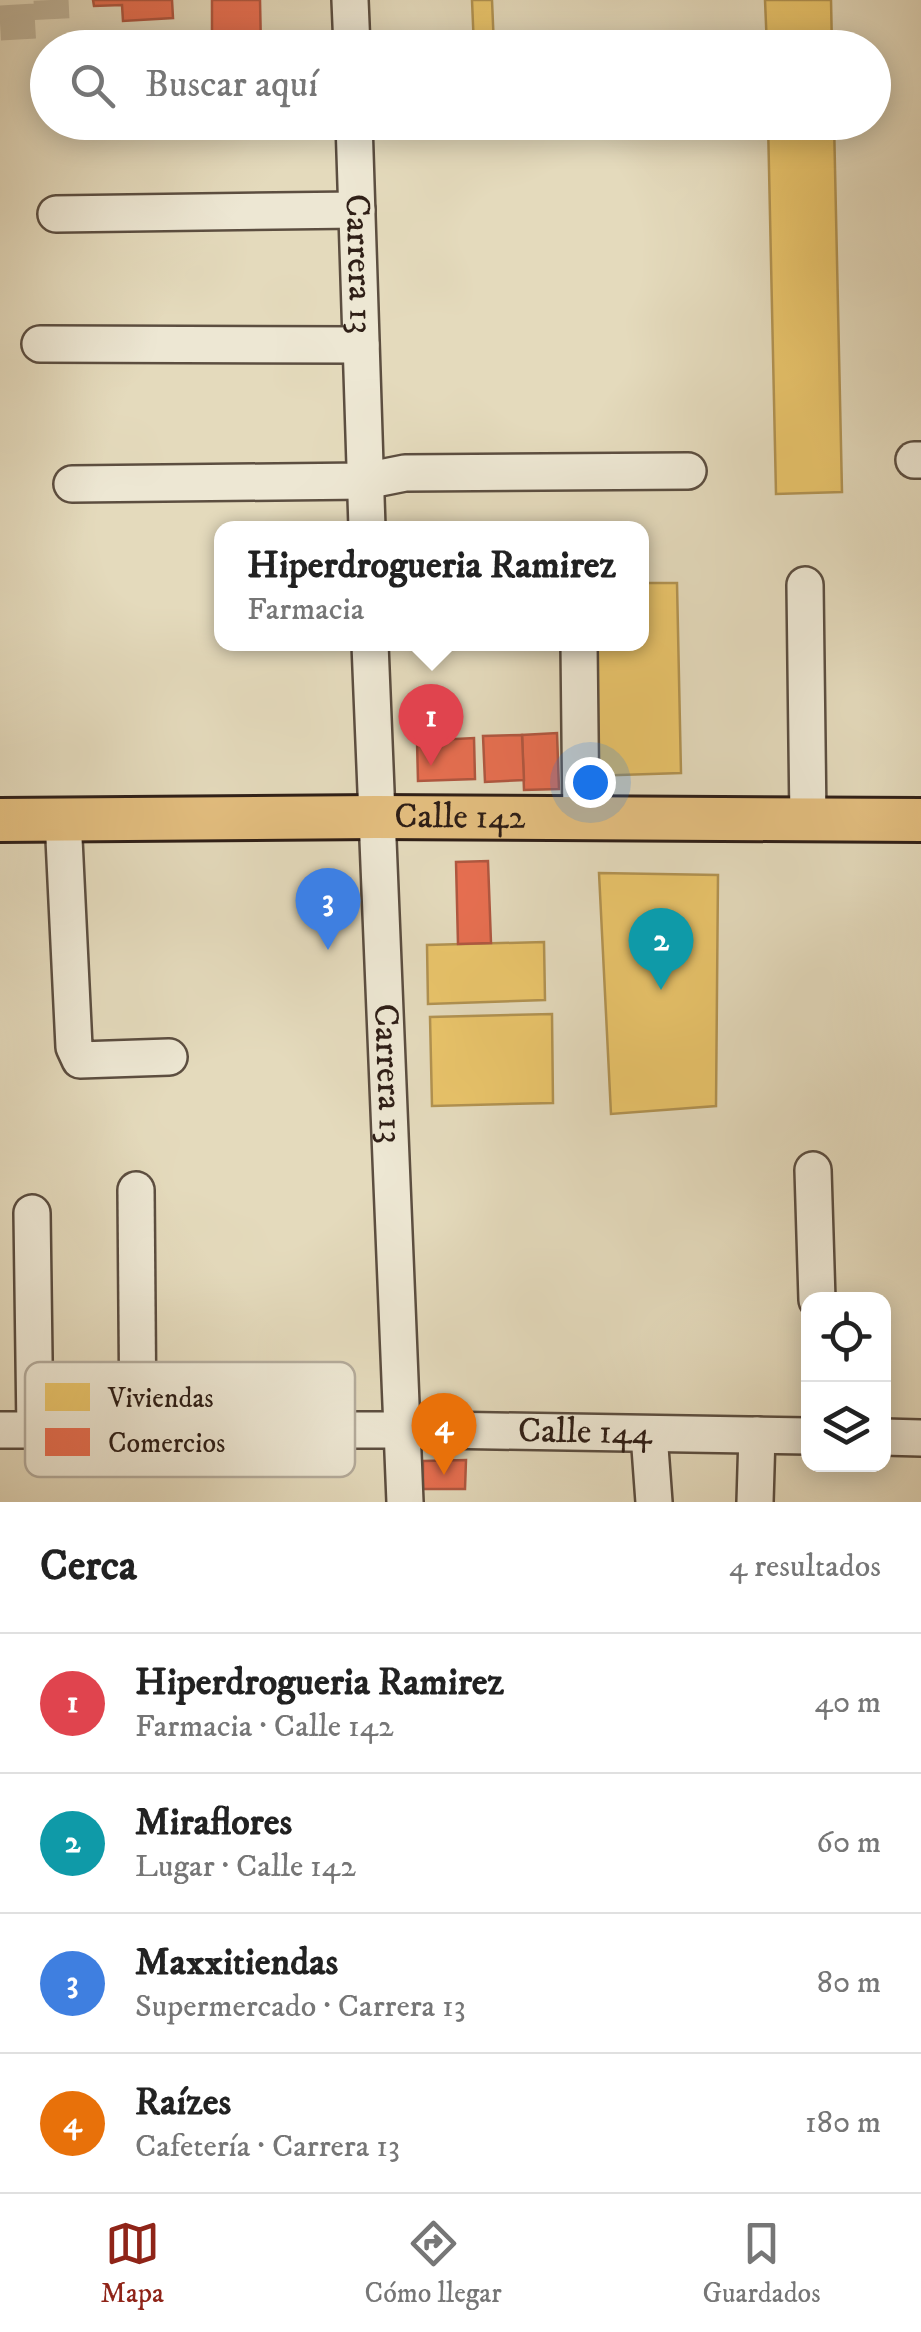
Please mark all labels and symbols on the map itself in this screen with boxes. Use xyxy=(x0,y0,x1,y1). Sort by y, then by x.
street label: Carrera 13 xyxy=(334,193,383,335)
pin: 1 xyxy=(398,684,464,766)
your location xyxy=(565,757,616,808)
street label: Calle 142 xyxy=(394,795,526,840)
pin: 3 xyxy=(296,868,360,950)
pin: 2 xyxy=(628,908,694,990)
street label: Carrera 13 xyxy=(363,1003,412,1145)
legend xyxy=(25,1362,355,1477)
text: Viviendas xyxy=(107,1381,214,1416)
pin: 4 xyxy=(412,1392,476,1475)
street label: Calle 144 xyxy=(518,1409,653,1455)
text: Comercios xyxy=(108,1426,225,1461)

